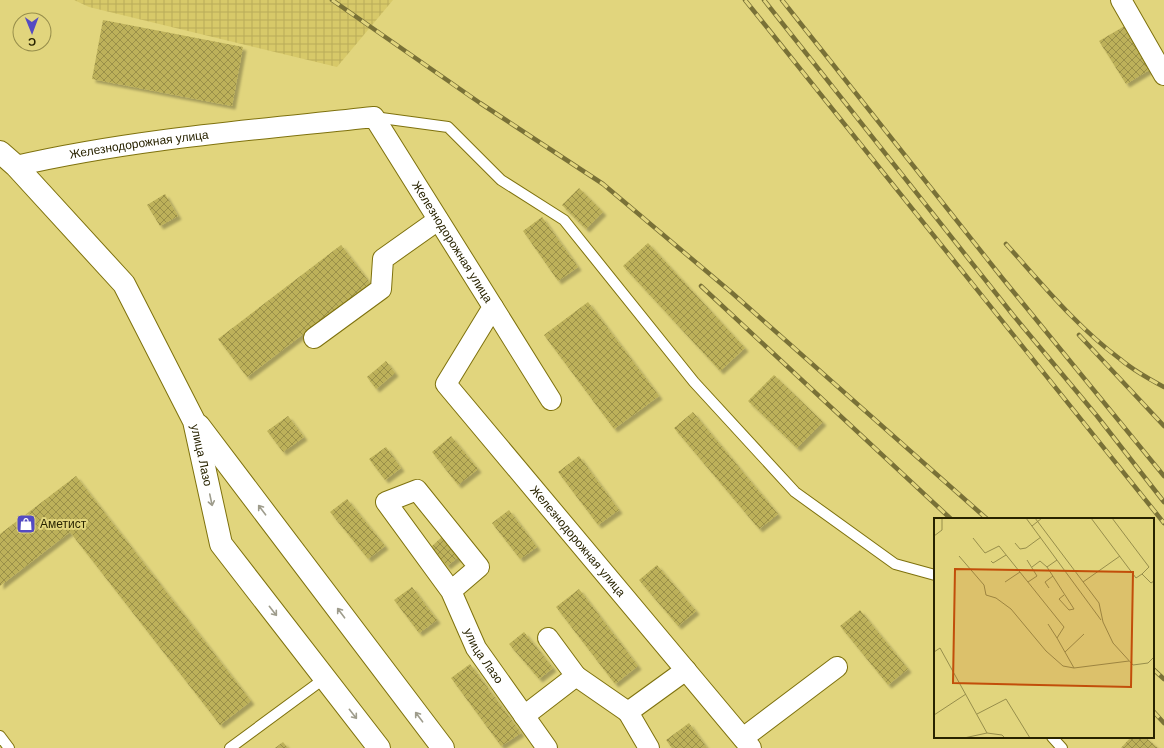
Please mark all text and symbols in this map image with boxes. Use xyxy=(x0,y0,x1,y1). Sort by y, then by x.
north arrow xyxy=(12,12,52,52)
text: С xyxy=(28,36,36,48)
street label: Железнодорожная улица xyxy=(68,128,210,162)
street label: Железнодорожная улица xyxy=(409,179,496,305)
street label: улица Лазо xyxy=(188,423,215,488)
street label: Железнодорожная улица xyxy=(527,483,628,600)
one-way arrow xyxy=(208,493,216,506)
one-way arrow xyxy=(258,504,266,515)
shop icon: Аметист xyxy=(15,513,37,535)
place label: Аметист xyxy=(40,517,87,531)
inset map xyxy=(934,518,1154,738)
one-way arrow xyxy=(269,605,277,616)
one-way arrow xyxy=(337,608,345,619)
street label: улица Лазо xyxy=(461,626,506,687)
one-way arrow xyxy=(348,708,357,719)
one-way arrow xyxy=(415,712,424,723)

